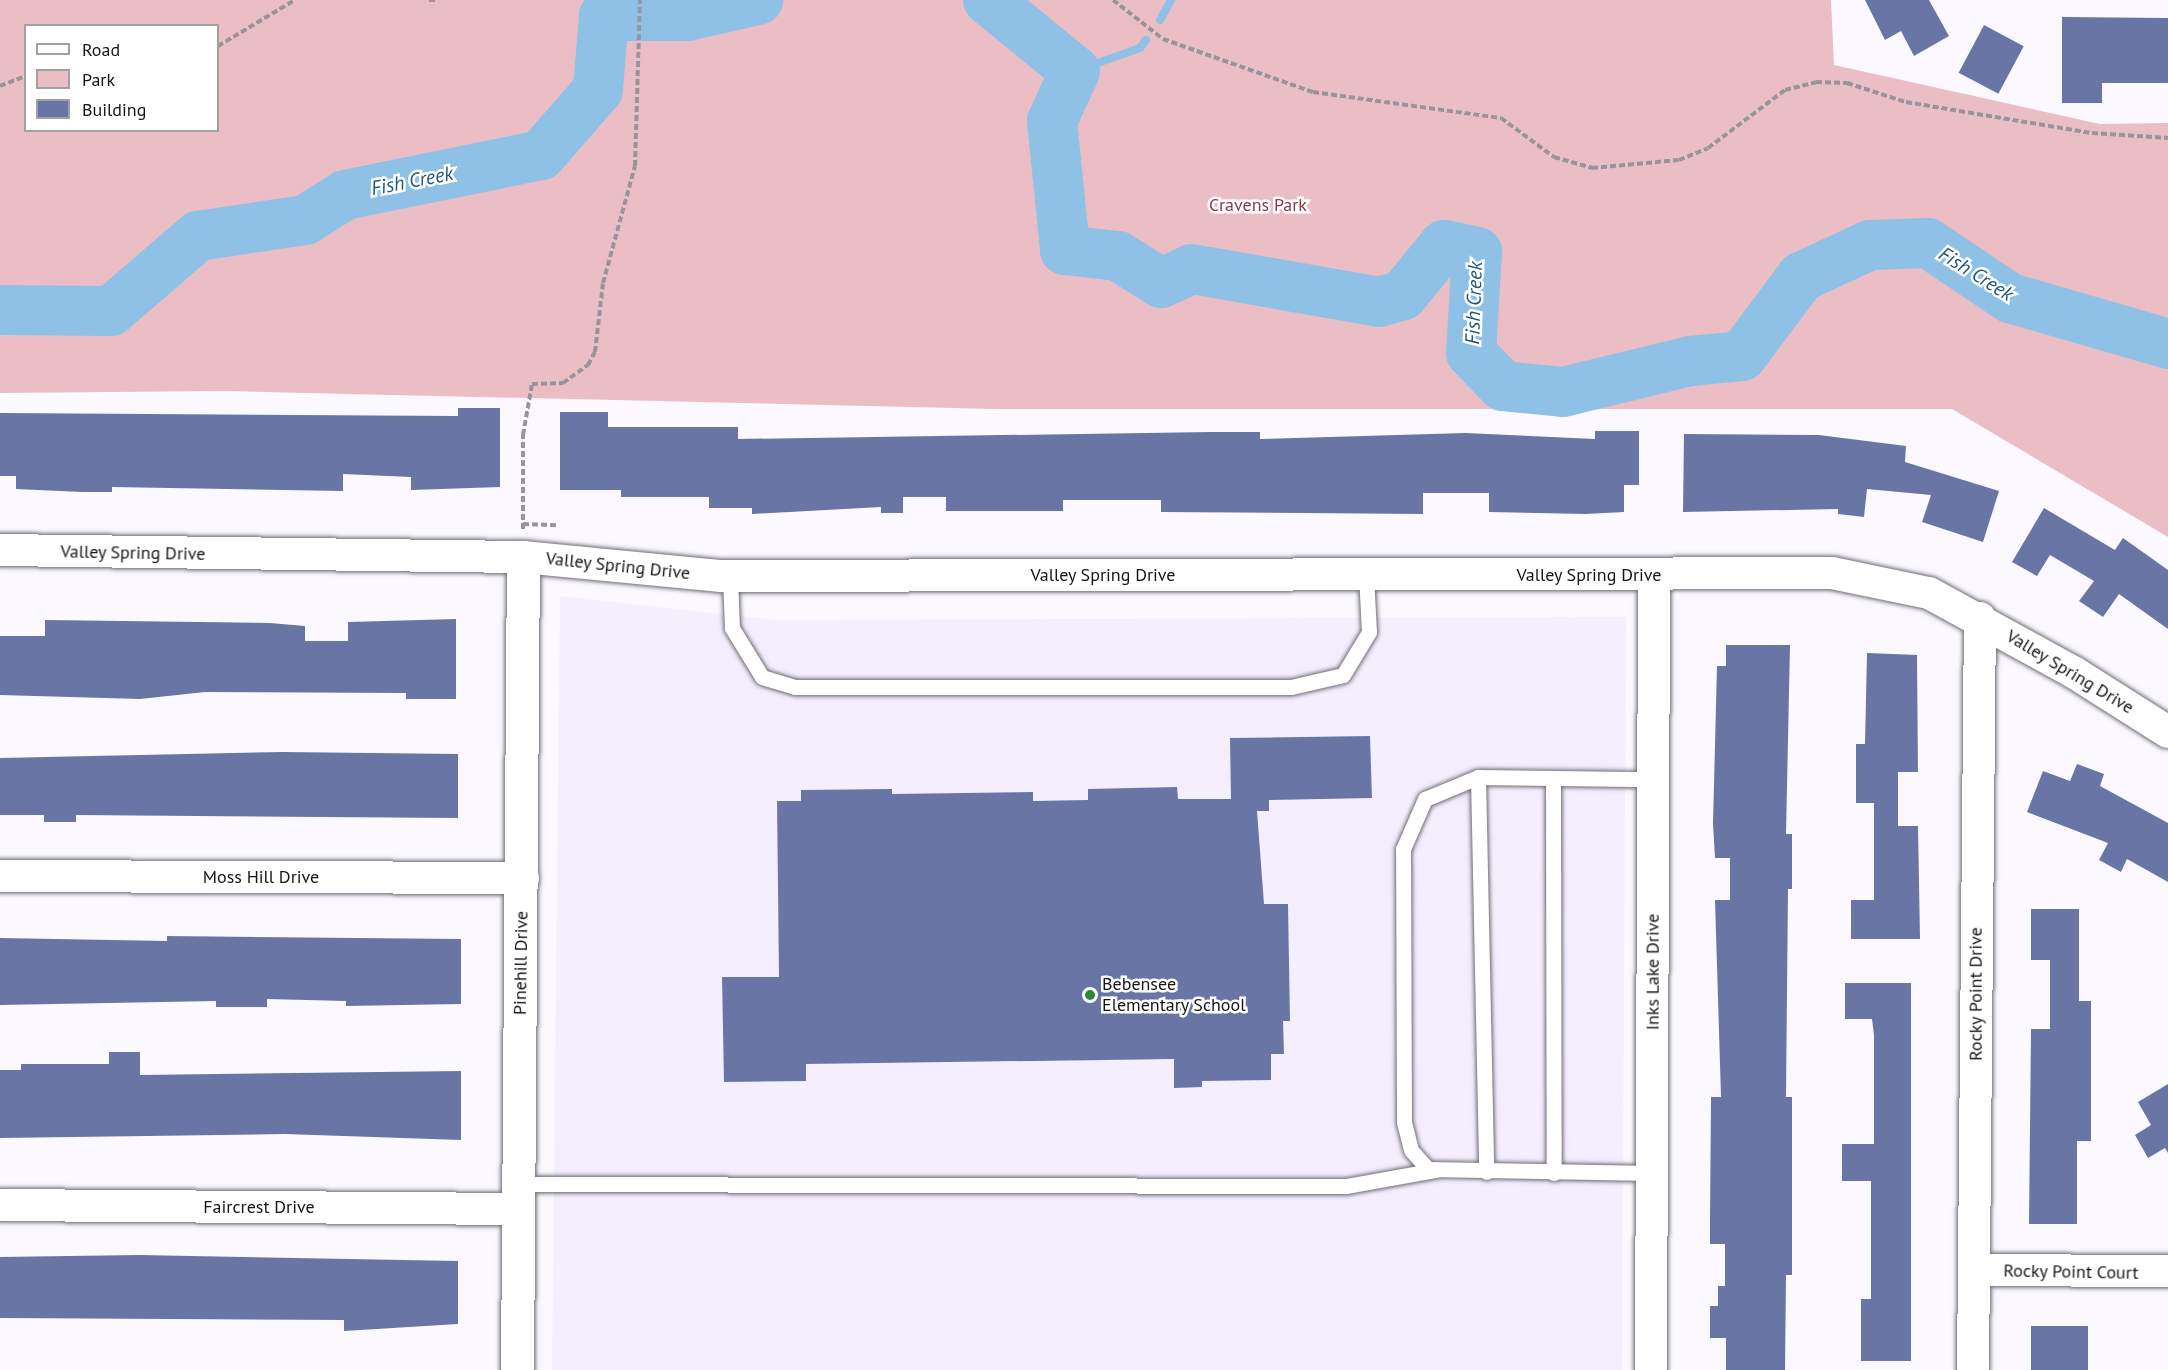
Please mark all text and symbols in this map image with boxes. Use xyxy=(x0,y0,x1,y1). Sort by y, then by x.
legend xyxy=(24,24,219,132)
text: Road xyxy=(82,38,120,61)
text: Park xyxy=(82,68,115,91)
text: Building xyxy=(82,98,146,121)
water label: Fish Creek xyxy=(369,161,455,201)
park label: Cravens Park xyxy=(1209,194,1307,216)
water label: Fish Creek xyxy=(1934,242,2018,306)
water label: Fish Creek xyxy=(1461,261,1487,345)
street label: Valley Spring Drive xyxy=(60,541,206,565)
street label: Valley Spring Drive xyxy=(544,548,692,584)
street label: Valley Spring Drive xyxy=(1030,564,1176,586)
street label: Valley Spring Drive xyxy=(1516,564,1662,586)
street label: Valley Spring Drive xyxy=(2002,625,2138,719)
street label: Moss Hill Drive xyxy=(203,866,319,888)
street label: Pinehill Drive xyxy=(509,911,533,1015)
street label: Inks Lake Drive xyxy=(1642,914,1664,1030)
street label: Rocky Point Drive xyxy=(1965,927,1987,1061)
place label: Bebensee Elementary School xyxy=(1102,974,1246,1016)
marker: Bebensee Elementary School xyxy=(1083,988,1097,1002)
street label: Faircrest Drive xyxy=(203,1196,315,1218)
street label: Rocky Point Court xyxy=(2003,1260,2139,1284)

